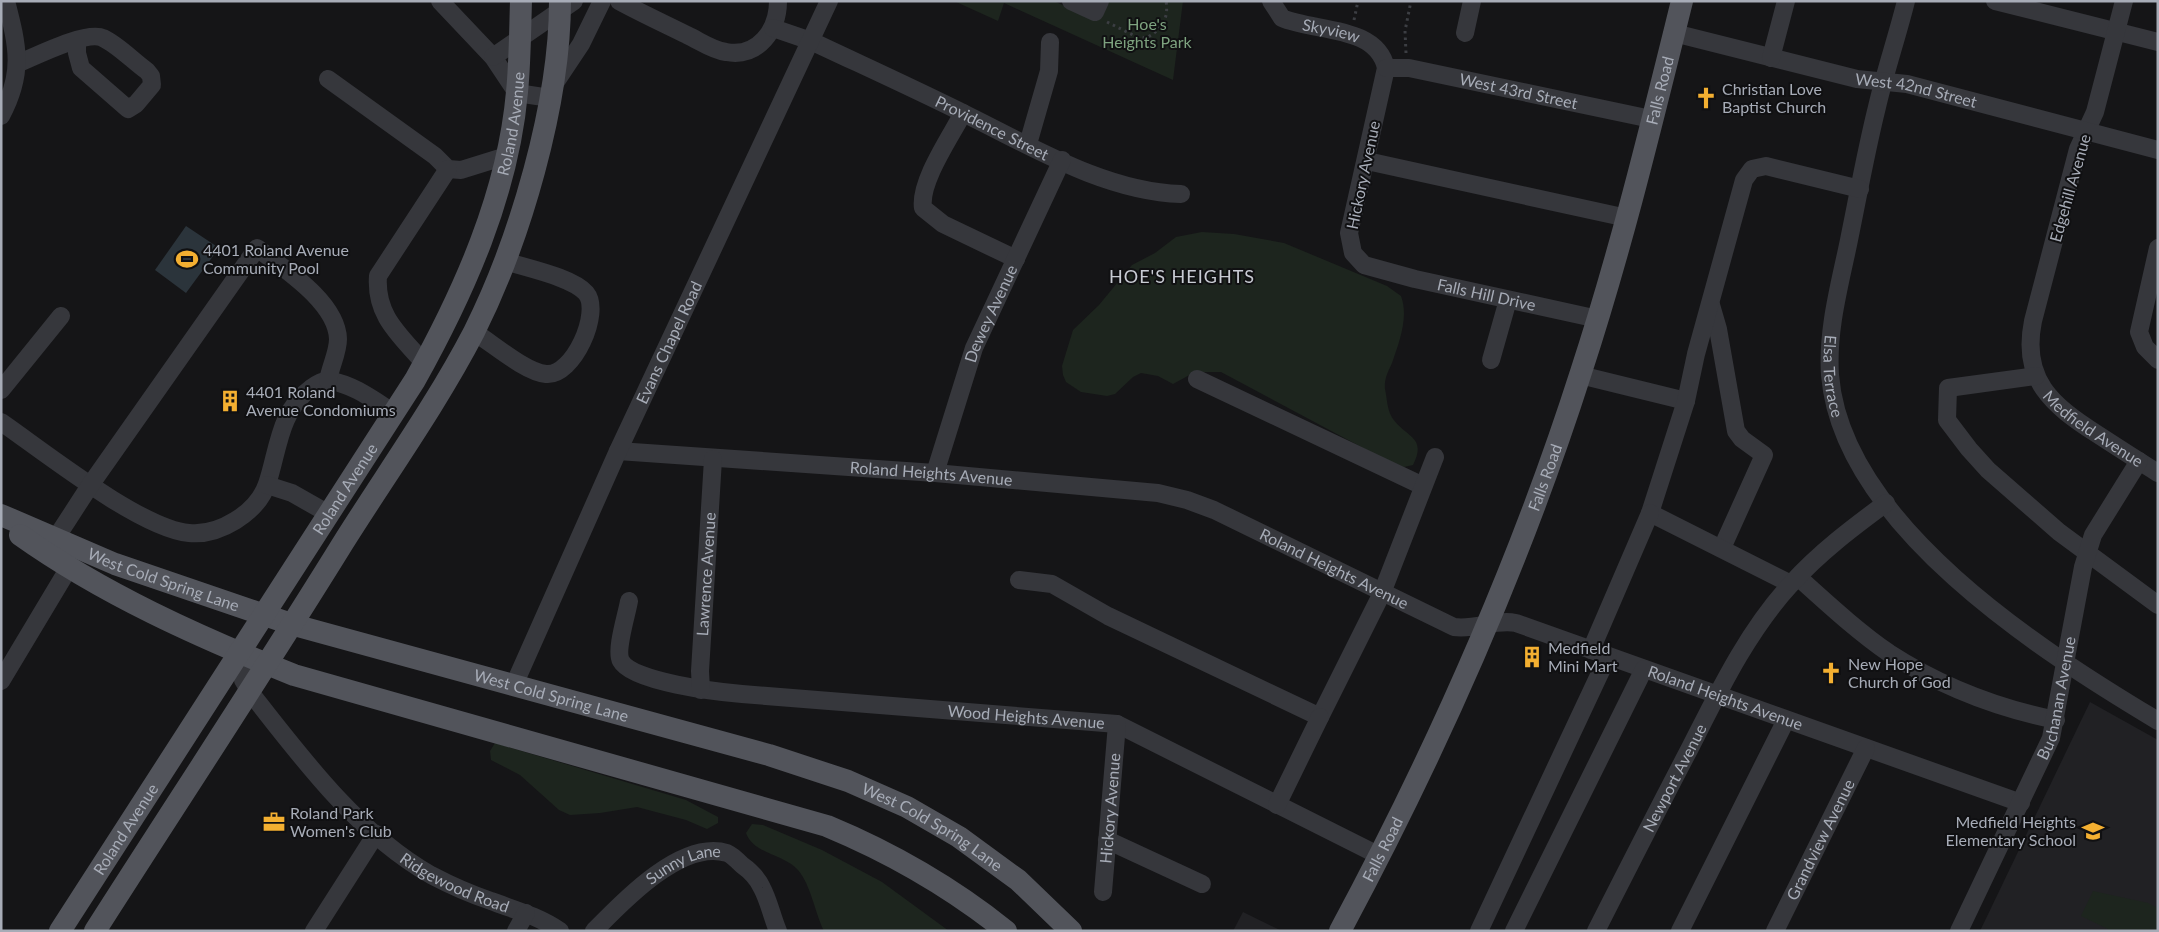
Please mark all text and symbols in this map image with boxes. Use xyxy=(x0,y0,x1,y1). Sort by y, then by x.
park label: Hoe's Heights Park xyxy=(1102,14,1193,51)
street label: Skyview xyxy=(1301,14,1363,46)
street label: Falls Road xyxy=(1642,54,1677,127)
street label: West 43rd Street xyxy=(1458,69,1580,112)
street label: West 42nd Street xyxy=(1855,69,1979,111)
street label: Roland Avenue xyxy=(493,71,528,177)
place label: Christian Love Baptist Church xyxy=(1722,79,1826,116)
church icon: Christian Love Baptist Church xyxy=(1693,85,1719,111)
street label: Providence Street xyxy=(932,91,1052,164)
street label: Hickory Avenue xyxy=(1342,119,1383,231)
street label: Edgehill Avenue xyxy=(2045,132,2094,244)
place label: 4401 Roland Avenue Community Pool xyxy=(203,240,349,277)
sports icon: 4401 Roland Avenue Community Pool xyxy=(174,246,200,272)
street label: Dewey Avenue xyxy=(960,261,1021,365)
district label: HOE'S HEIGHTS xyxy=(1109,265,1255,287)
street label: Falls Hill Drive xyxy=(1436,274,1538,314)
street label: Evans Chapel Road xyxy=(632,278,705,407)
street label: Elsa Terrace xyxy=(1821,334,1848,419)
place label: 4401 Roland Avenue Condomiums xyxy=(246,382,396,419)
street label: Medfield Avenue xyxy=(2039,386,2147,470)
building icon: 4401 Roland Avenue Condomiums xyxy=(217,388,243,414)
street label: Roland Avenue xyxy=(308,439,381,538)
street label: Falls Road xyxy=(1523,441,1565,514)
street label: Roland Heights Avenue xyxy=(849,457,1013,489)
street label: Lawrence Avenue xyxy=(692,512,719,637)
street label: Roland Heights Avenue xyxy=(1257,524,1412,612)
street label: West Cold Spring Lane xyxy=(85,543,242,615)
street label: Buchanan Avenue xyxy=(2032,635,2079,762)
place label: Medfield Mini Mart xyxy=(1548,638,1618,675)
building icon: Medfield Mini Mart xyxy=(1519,644,1545,670)
place label: New Hope Church of God xyxy=(1848,654,1951,691)
church icon: New Hope Church of God xyxy=(1818,660,1844,686)
street label: Roland Heights Avenue xyxy=(1646,661,1806,733)
street label: West Cold Spring Lane xyxy=(472,665,631,725)
street label: Wood Heights Avenue xyxy=(947,700,1106,732)
street label: Newport Avenue xyxy=(1638,720,1710,835)
street label: Hickory Avenue xyxy=(1095,752,1124,864)
street label: Grandview Avenue xyxy=(1782,776,1858,903)
street label: West Cold Spring Lane xyxy=(859,778,1006,875)
street label: Roland Avenue xyxy=(89,780,161,878)
place label: Roland Park Women's Club xyxy=(290,803,392,840)
office icon: Roland Park Women's Club xyxy=(261,809,287,835)
place label: Medfield Heights Elementary School xyxy=(1946,812,2076,849)
street label: Falls Road xyxy=(1358,814,1406,885)
school or university icon: Medfield Heights Elementary School xyxy=(2080,818,2106,844)
street label: Sunny Lane xyxy=(642,841,721,888)
street label: Ridgewood Road xyxy=(397,848,512,916)

